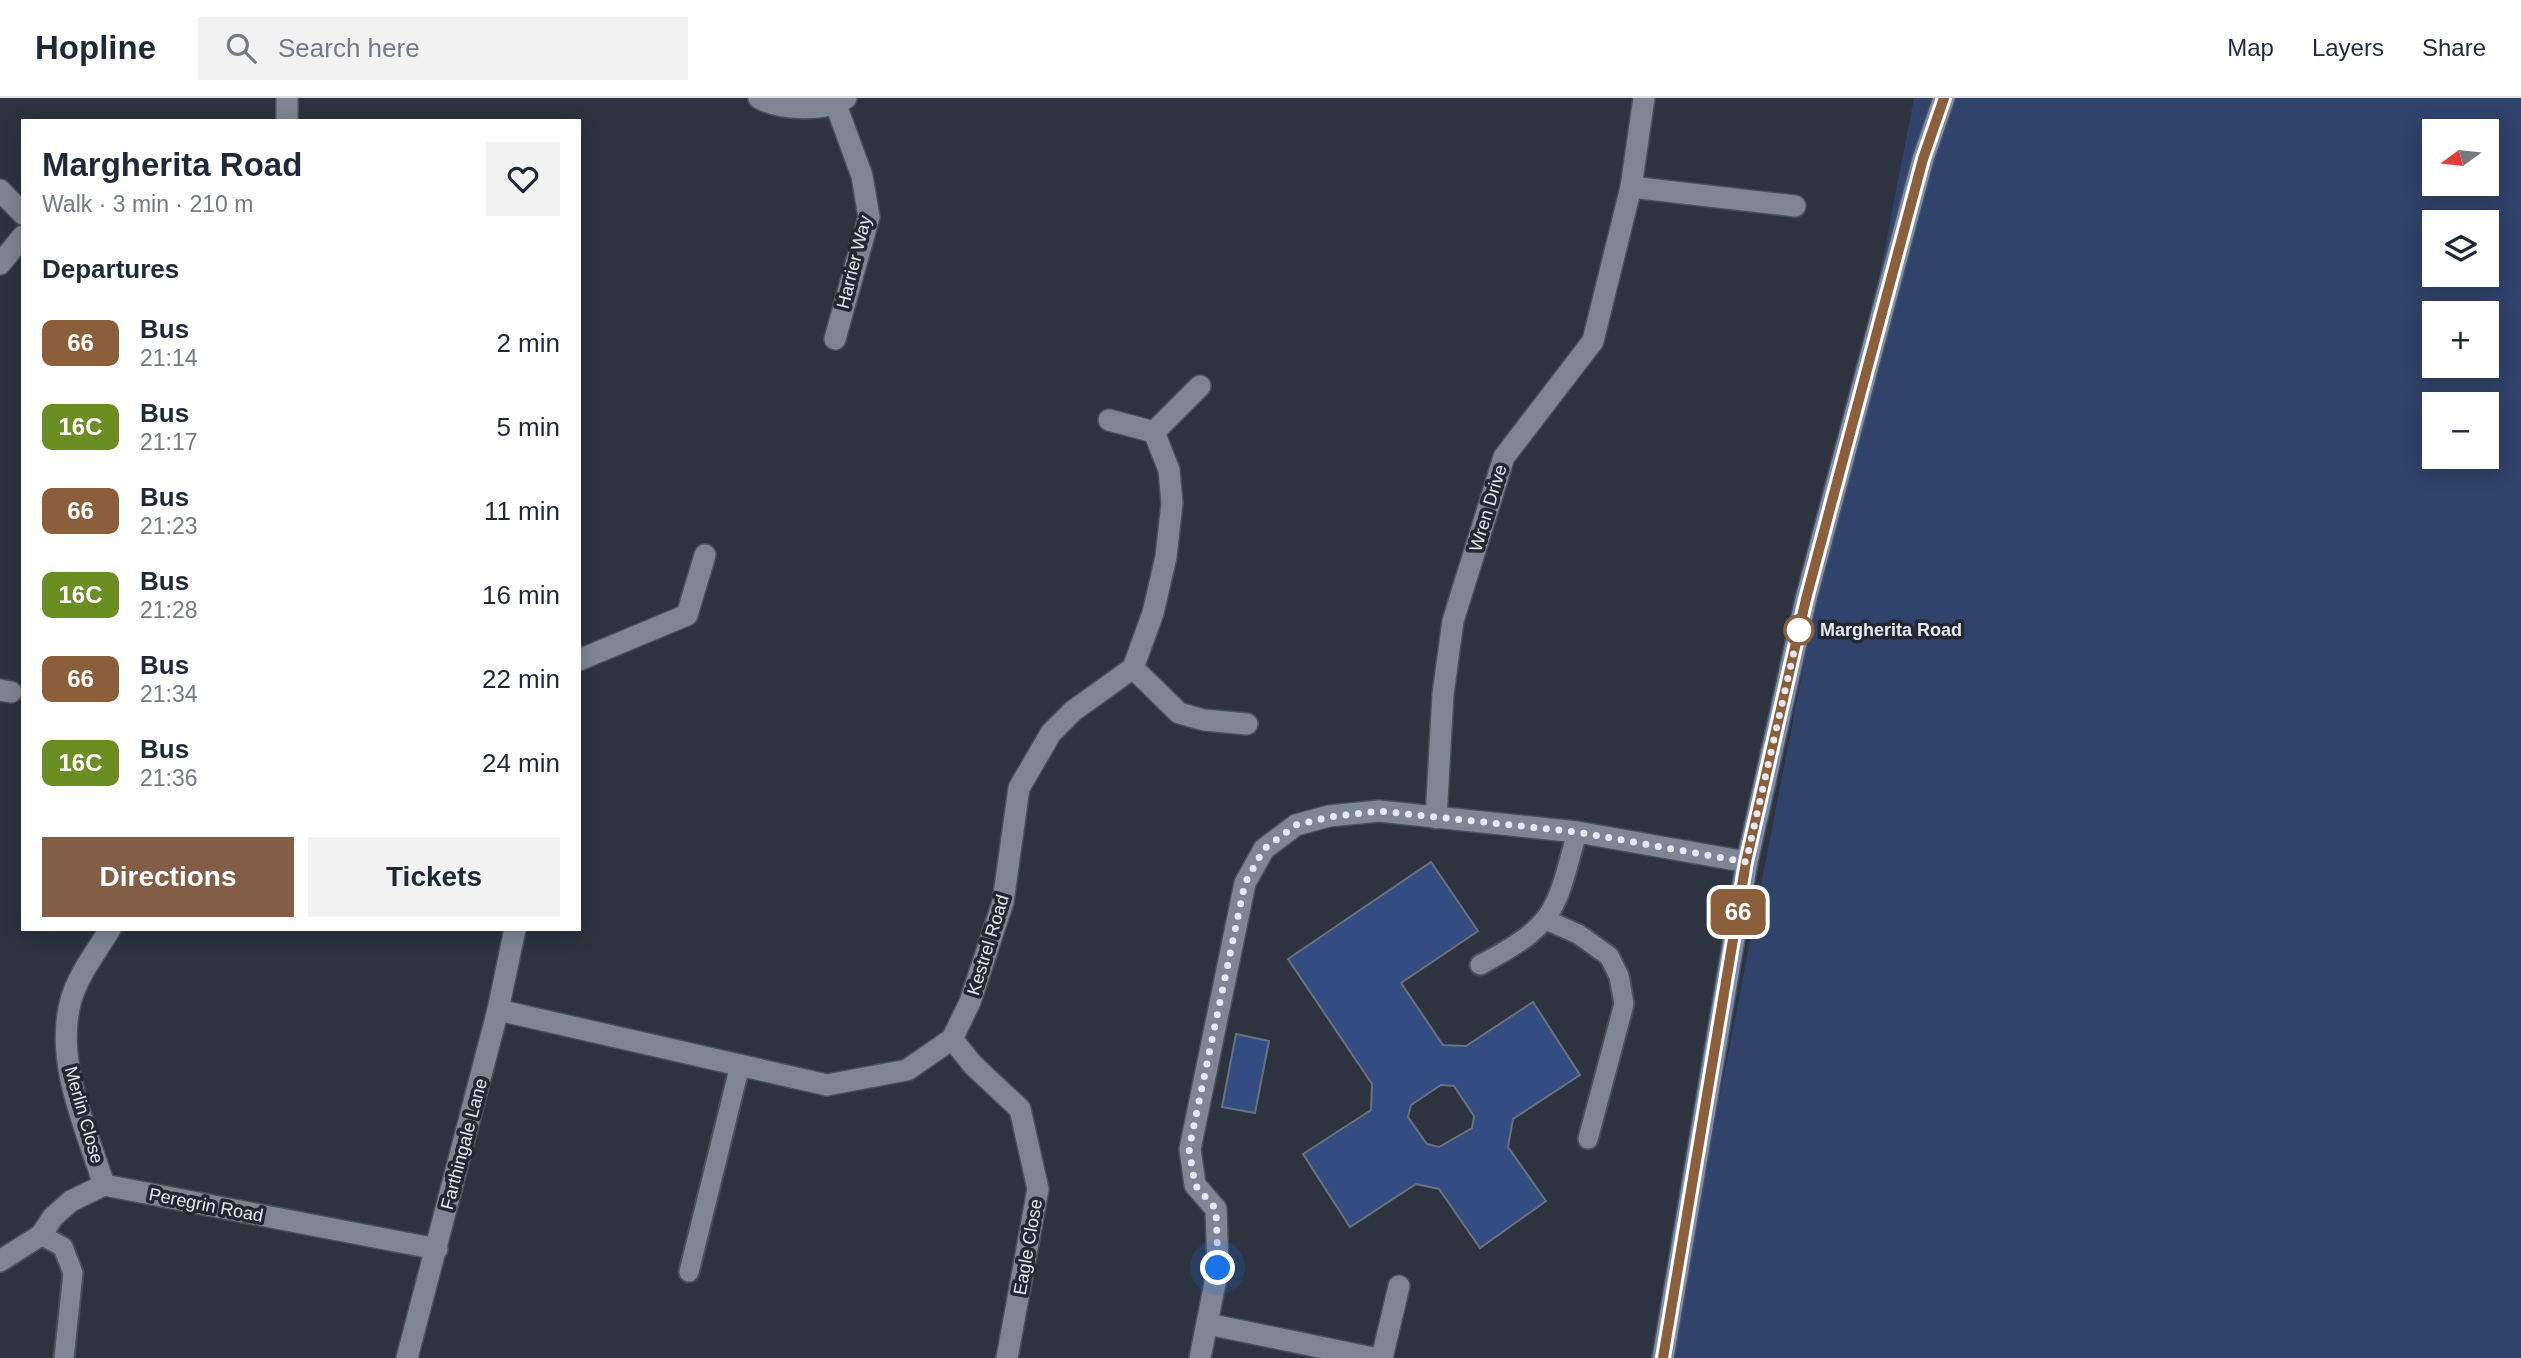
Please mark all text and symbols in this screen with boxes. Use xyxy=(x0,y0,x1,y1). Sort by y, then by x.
search box xyxy=(198,17,688,80)
text: Hopline xyxy=(35,29,156,66)
icon: search xyxy=(222,29,260,67)
text: Search here xyxy=(278,33,420,63)
text: Map xyxy=(2227,34,2274,61)
text: Layers xyxy=(2312,34,2384,61)
text: Share xyxy=(2422,34,2486,61)
north arrow xyxy=(2422,119,2499,196)
map controls xyxy=(2422,119,2499,469)
button: heart xyxy=(486,142,560,216)
text: Margherita Road xyxy=(42,146,302,183)
text: Walk · 3 min · 210 m xyxy=(42,191,253,217)
button: layers xyxy=(2422,210,2499,287)
street label: Harrier Way xyxy=(833,213,875,311)
text: Departures xyxy=(42,254,179,284)
button: + xyxy=(2422,301,2499,378)
text: Bus xyxy=(140,314,189,344)
text: 2 min xyxy=(496,328,560,358)
text: 66 xyxy=(67,329,94,356)
text: 21:14 xyxy=(140,345,198,371)
button: − xyxy=(2422,392,2499,469)
text: Bus xyxy=(140,398,189,428)
text: 5 min xyxy=(496,412,560,442)
text: 16C xyxy=(58,413,103,440)
text: 21:17 xyxy=(140,429,198,455)
street label: Wren Drive xyxy=(1465,462,1511,554)
text: Bus xyxy=(140,482,189,512)
text: 11 min xyxy=(484,496,560,526)
text: 66 xyxy=(67,497,94,524)
text: 21:23 xyxy=(140,513,198,539)
text: Bus xyxy=(140,566,189,596)
text: 16 min xyxy=(482,580,560,610)
text: 16C xyxy=(58,581,103,608)
text: 21:28 xyxy=(140,597,198,623)
marker: Margherita Road xyxy=(1784,615,1814,645)
place label: Margherita Road xyxy=(1820,620,1962,640)
text: Bus xyxy=(140,650,189,680)
text: 22 min xyxy=(482,664,560,694)
text: 66 xyxy=(67,665,94,692)
text: 21:34 xyxy=(140,681,198,707)
text: Bus xyxy=(140,734,189,764)
text: 24 min xyxy=(482,748,560,778)
text: 16C xyxy=(58,749,103,776)
text: 21:36 xyxy=(140,765,198,791)
button: Directions xyxy=(42,837,294,917)
button: Tickets xyxy=(308,837,560,917)
line badge: 66 xyxy=(1706,889,1770,935)
street label: Kestrel Road xyxy=(963,892,1013,998)
text: 66 xyxy=(1725,898,1751,925)
street label: Merlin Close xyxy=(61,1064,107,1166)
street label: Farthingale Lane xyxy=(437,1076,491,1212)
street label: Peregrin Road xyxy=(147,1184,265,1226)
street label: Eagle Close xyxy=(1010,1197,1046,1297)
your location xyxy=(1200,1250,1235,1285)

